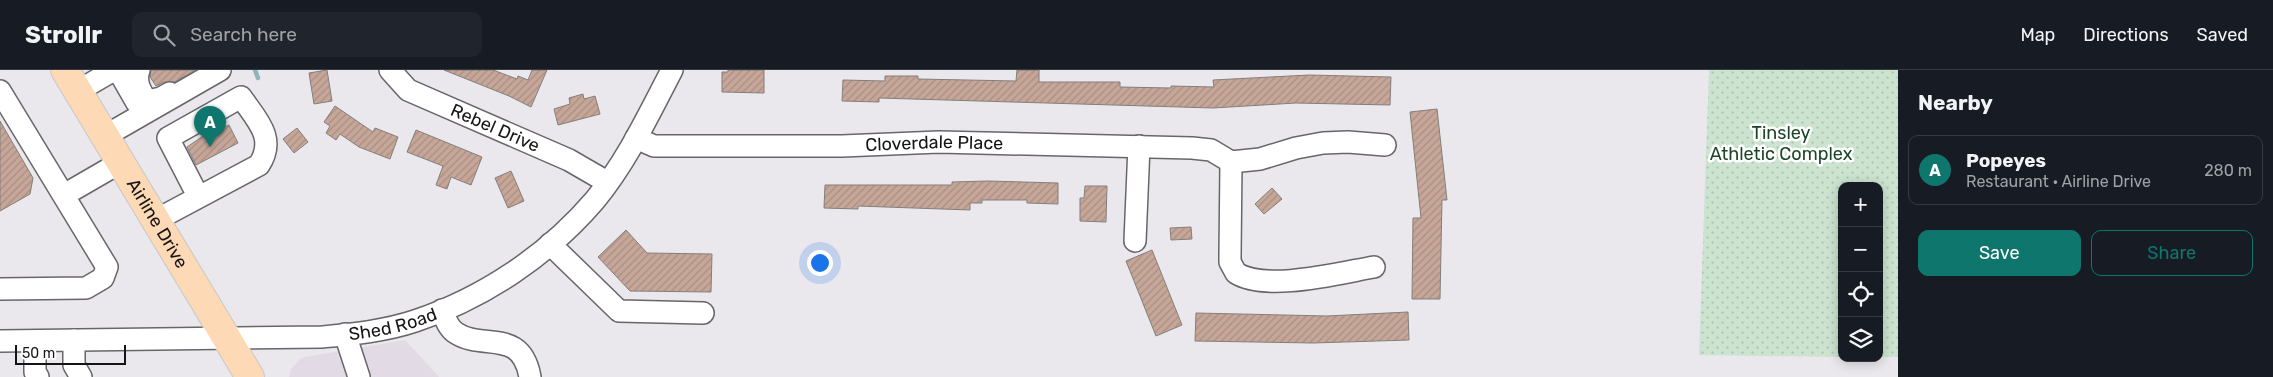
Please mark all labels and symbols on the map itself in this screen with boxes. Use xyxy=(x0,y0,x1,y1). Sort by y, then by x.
street label: Rebel Drive xyxy=(447,99,543,157)
pin: A xyxy=(194,106,226,147)
park label: Tinsley Athletic Complex xyxy=(1710,122,1853,165)
street label: Cloverdale Place xyxy=(865,131,1004,156)
street label: Airline Drive xyxy=(122,174,193,272)
your location xyxy=(807,250,833,276)
street label: Shed Road xyxy=(347,303,440,345)
scale bar xyxy=(15,342,126,365)

